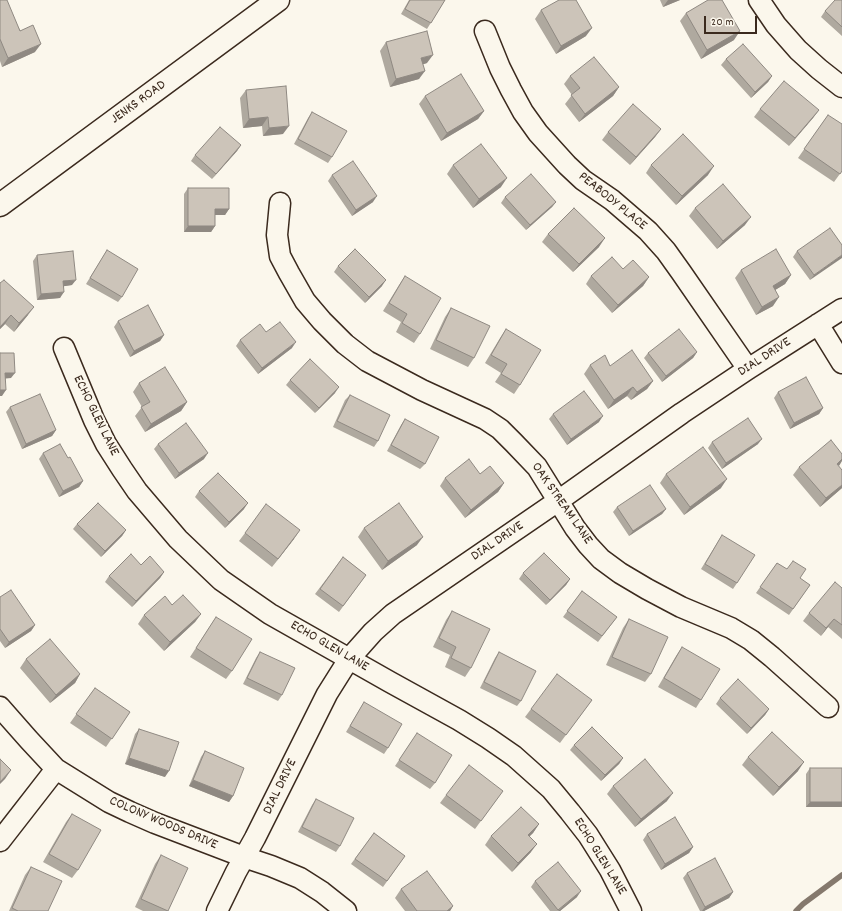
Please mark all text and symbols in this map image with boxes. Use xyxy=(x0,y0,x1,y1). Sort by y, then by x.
scale bar xyxy=(706,8,759,34)
text: 20 m xyxy=(711,14,734,31)
street label: JENKS ROAD xyxy=(108,77,170,129)
street label: PEABODY PLACE xyxy=(574,169,650,235)
street label: DIAL DRIVE xyxy=(735,335,795,381)
street label: ECHO GLEN LANE xyxy=(68,373,122,459)
street label: OAK STREAM LANE xyxy=(527,460,595,548)
street label: DIAL DRIVE xyxy=(469,518,527,566)
street label: ECHO GLEN LANE xyxy=(287,618,371,676)
street label: DIAL DRIVE xyxy=(260,757,302,817)
street label: COLONY WOODS DRIVE xyxy=(106,794,220,854)
street label: ECHO GLEN LANE xyxy=(569,815,629,899)

